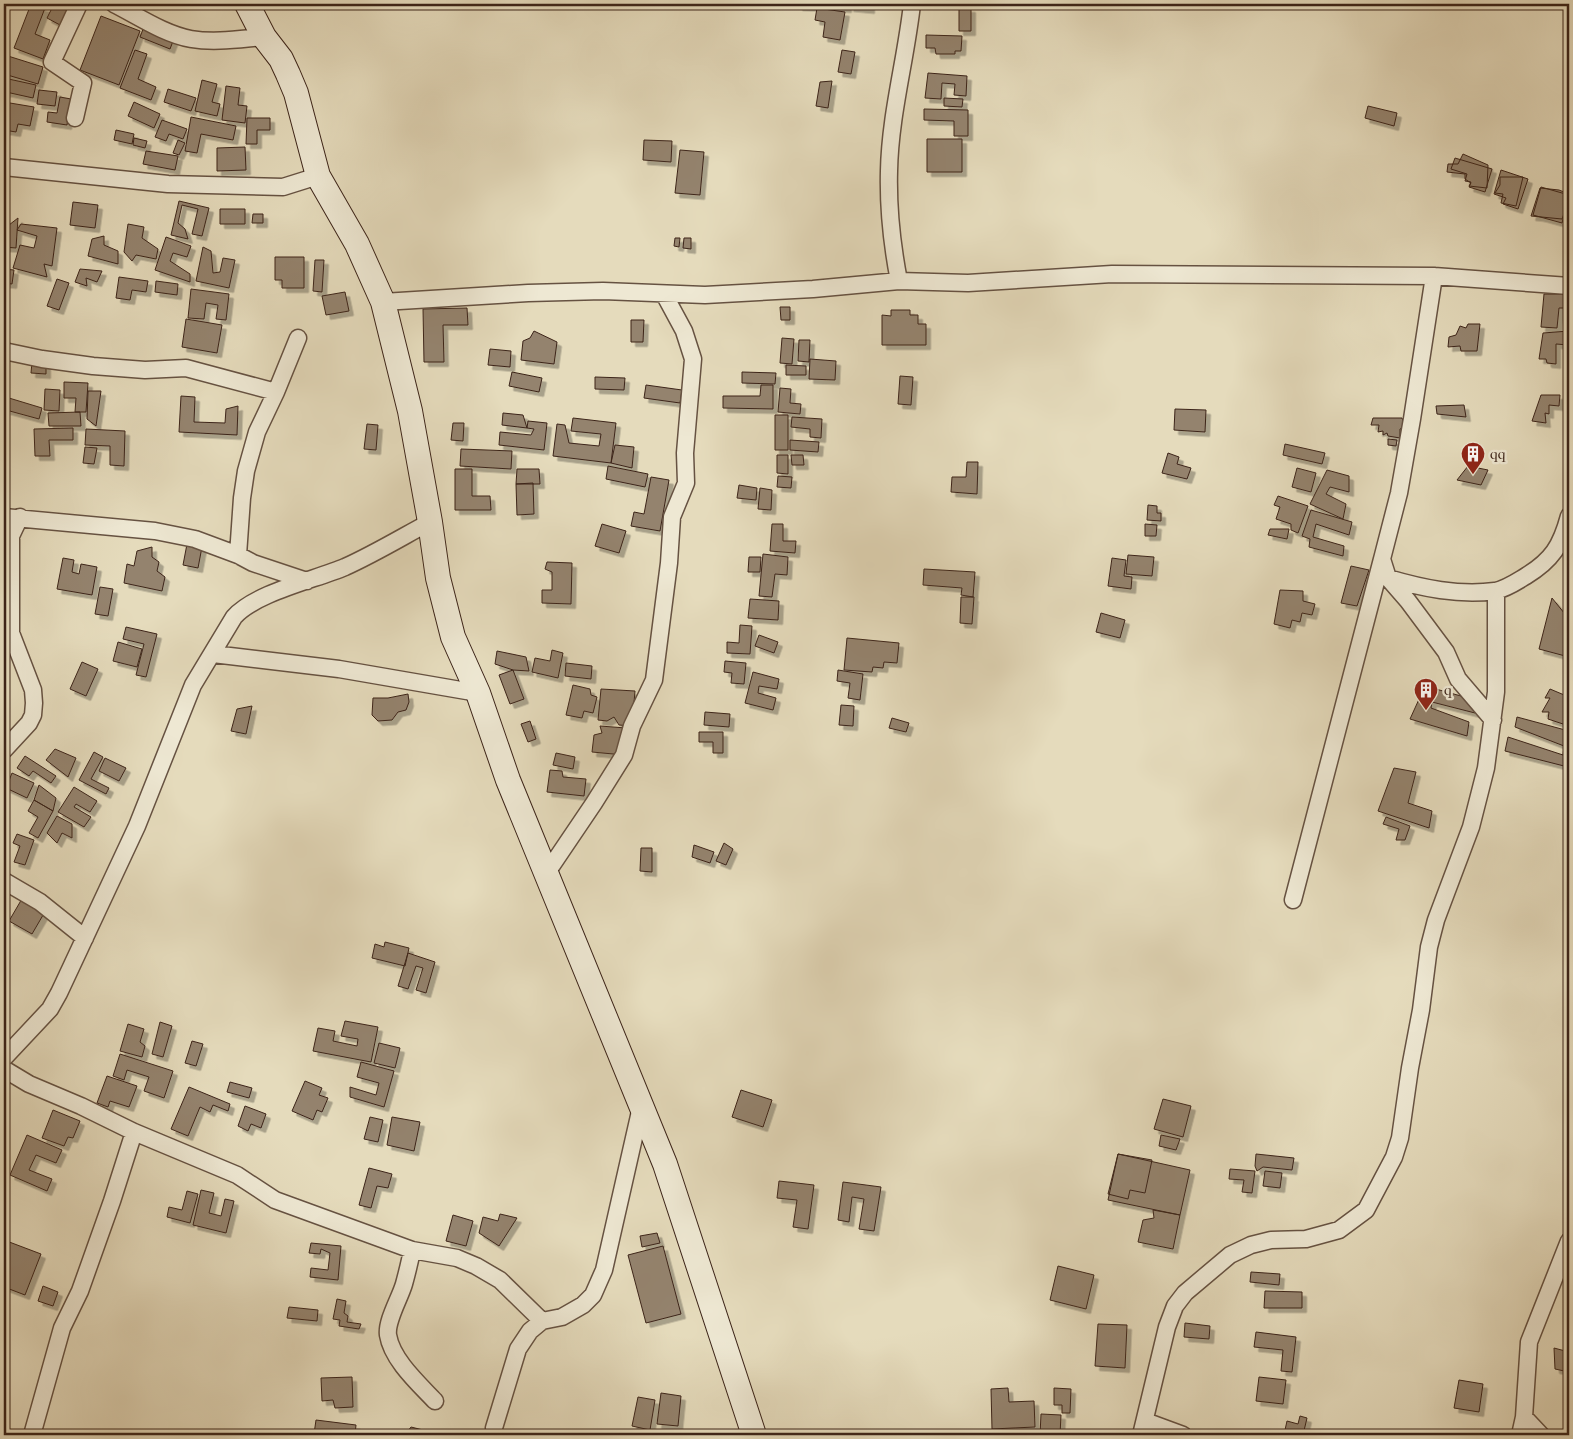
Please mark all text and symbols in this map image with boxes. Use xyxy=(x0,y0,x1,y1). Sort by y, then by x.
building icon: qq xyxy=(1460,441,1486,475)
place label: qq xyxy=(1490,445,1506,463)
building icon: q xyxy=(1413,677,1439,711)
place label: q xyxy=(1444,681,1452,699)

